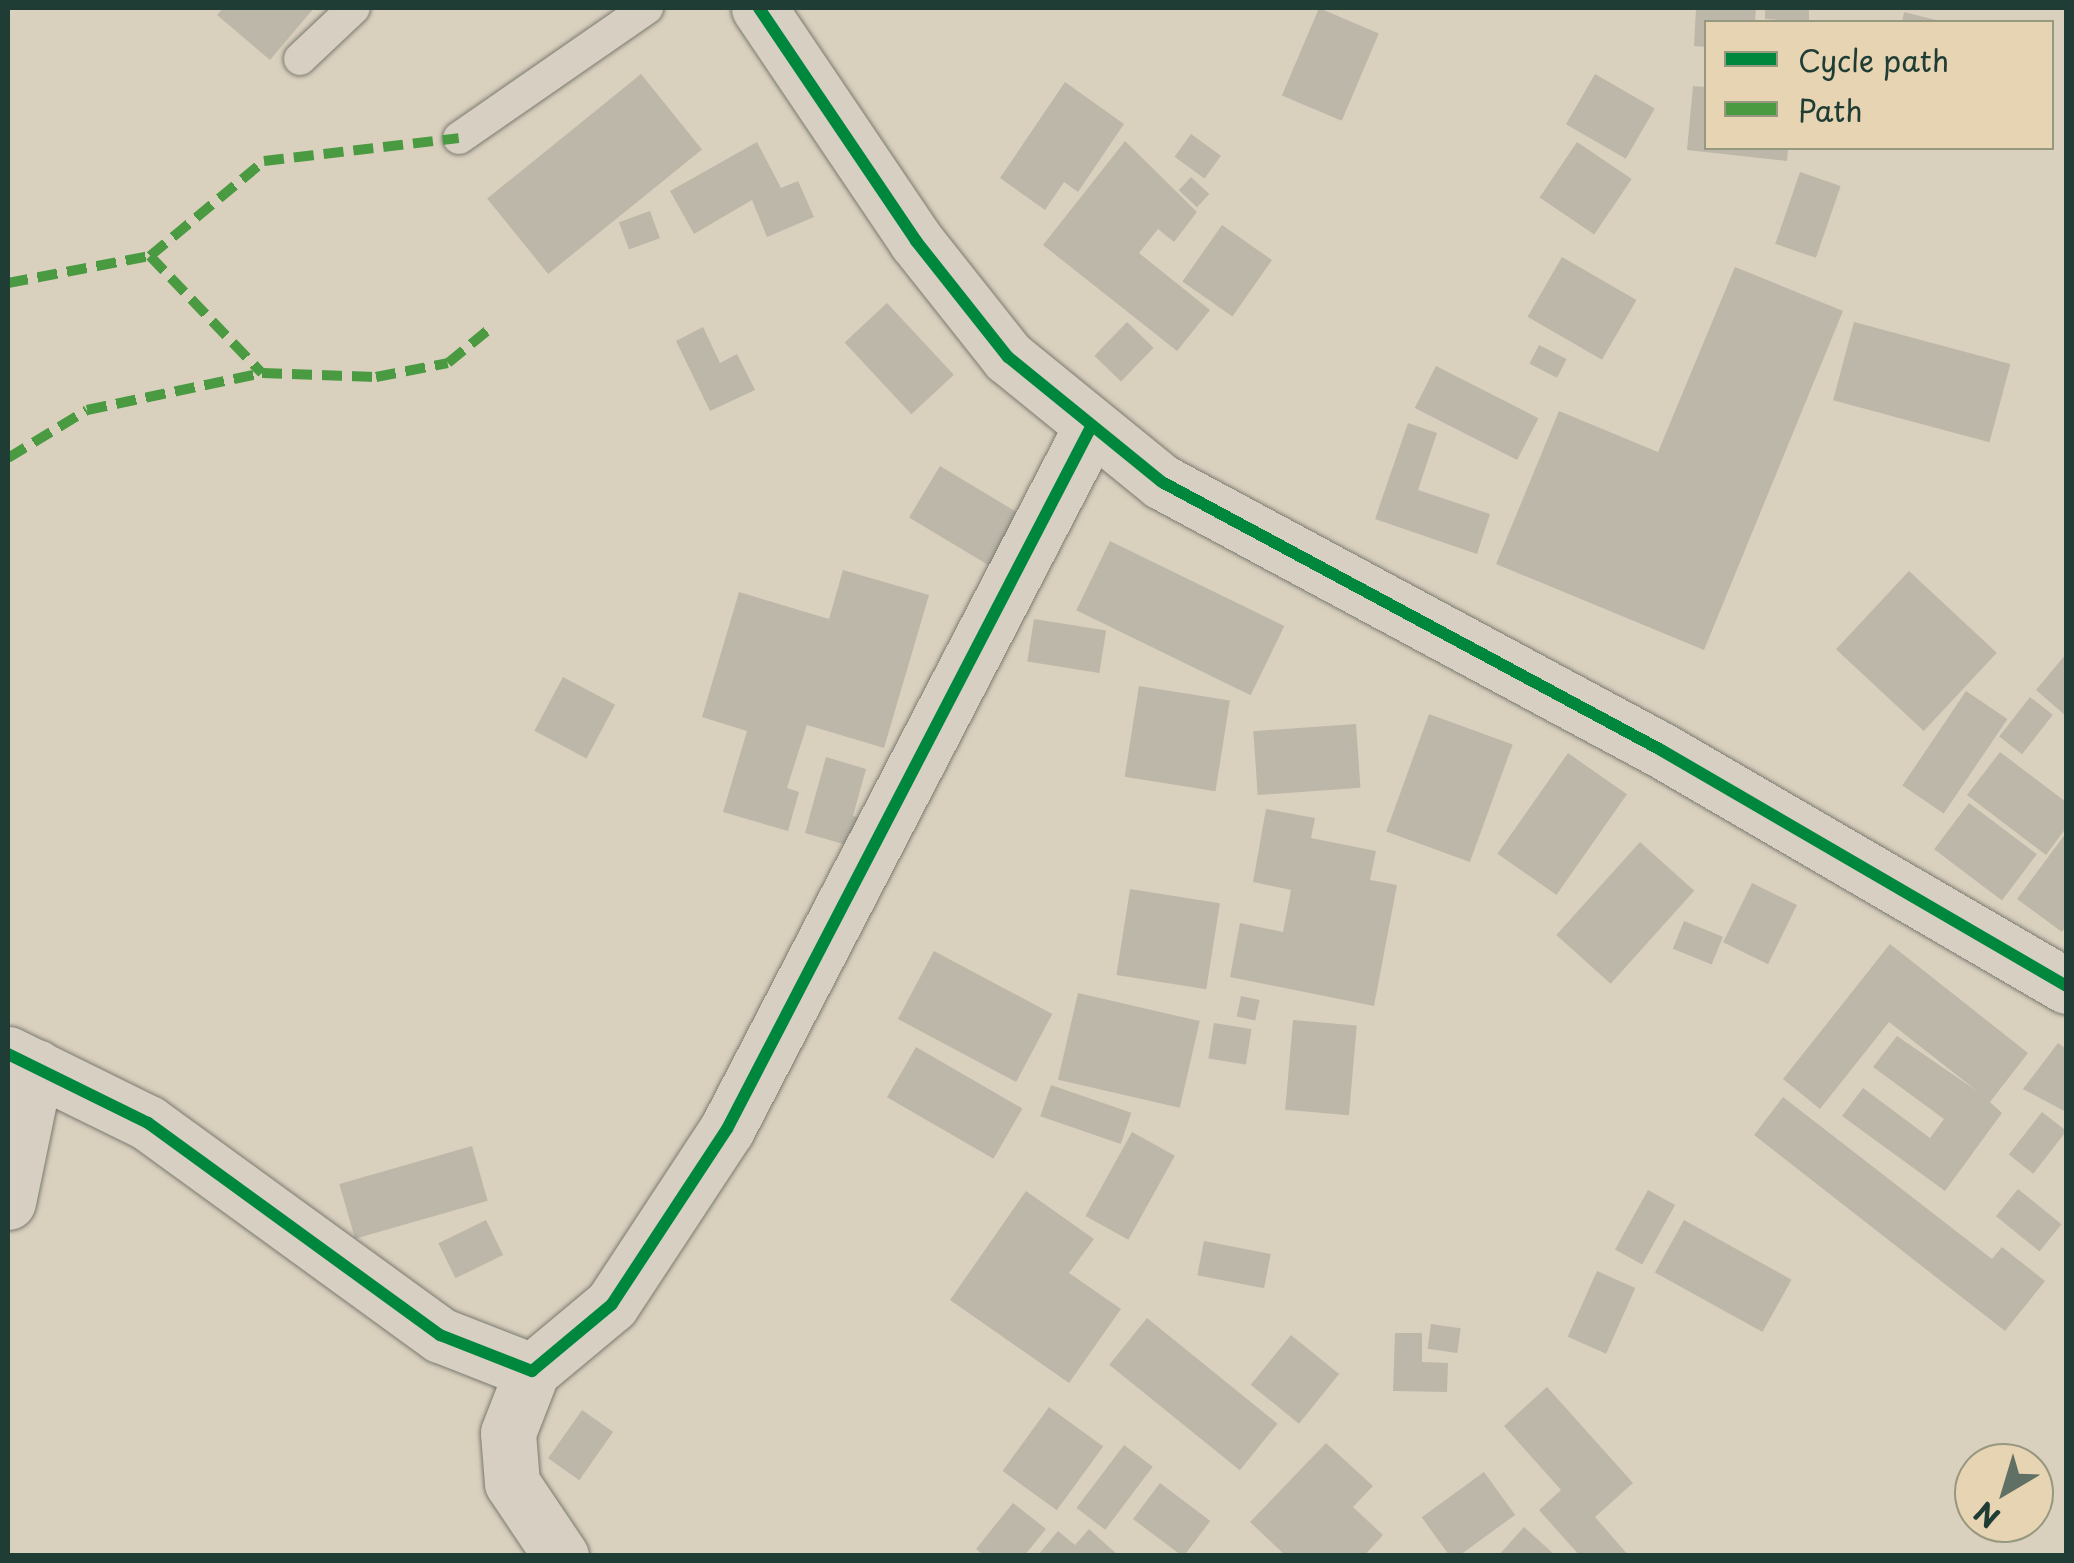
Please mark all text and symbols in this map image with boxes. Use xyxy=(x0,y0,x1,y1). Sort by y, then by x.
legend xyxy=(1704,20,2054,150)
text: Cycle path xyxy=(1798,37,1949,82)
text: Path xyxy=(1798,87,1863,132)
north arrow xyxy=(1954,1443,2054,1543)
text: N xyxy=(1964,1492,2008,1539)

